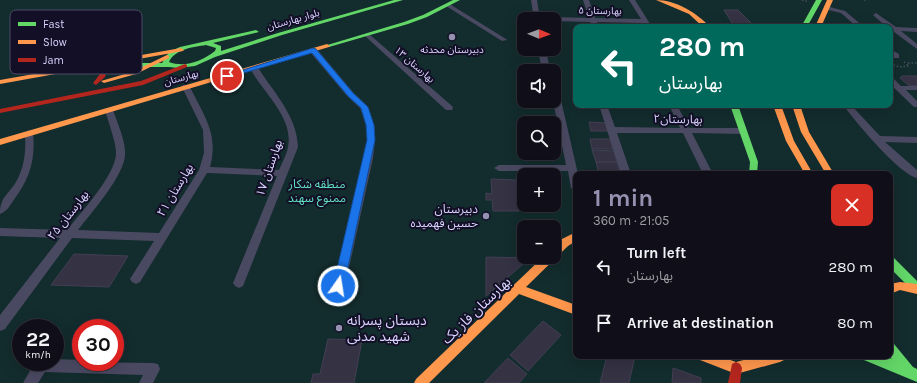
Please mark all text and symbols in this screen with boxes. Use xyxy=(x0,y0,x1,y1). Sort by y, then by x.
street label: بهارستان ۵ xyxy=(578,5,622,17)
street label: بلوار بهارستان xyxy=(266,7,321,33)
legend xyxy=(10,10,142,74)
north arrow xyxy=(517,12,561,56)
map controls xyxy=(517,12,561,264)
text: Fast xyxy=(43,18,64,31)
text: 280 m xyxy=(659,30,745,63)
marker: دبیرستان محدثه xyxy=(447,32,457,42)
text: Slow xyxy=(43,36,67,49)
icon: left xyxy=(593,40,645,92)
street label: بهارستان ۱۳ xyxy=(392,44,437,86)
place label: دبیرستان محدثه xyxy=(420,44,484,56)
text: Jam xyxy=(43,54,64,67)
pin xyxy=(210,59,244,93)
button: sound xyxy=(517,64,561,108)
icon: arrive xyxy=(216,65,238,87)
street label: بهارستان xyxy=(163,67,200,89)
text: بهارستان xyxy=(659,72,723,94)
street label: بهارستان۲ xyxy=(653,112,703,126)
button: search xyxy=(517,116,561,160)
street label: بهارستان ۱۷ xyxy=(253,138,285,198)
street label: بهارستان ۲۱ xyxy=(154,161,196,219)
button: + xyxy=(517,168,561,212)
park label: منطقه شکار ممنوع سهند xyxy=(288,177,346,207)
text: 1 min xyxy=(593,184,653,212)
button: close xyxy=(831,184,873,226)
street label: بهارستان ۲۵ xyxy=(44,187,92,243)
place label: دبیرستان حسین فهمیده xyxy=(411,202,478,230)
marker: دبیرستان حسین فهمیده xyxy=(481,211,491,221)
text: 360 m · 21:05 xyxy=(593,213,669,228)
button: − xyxy=(517,220,561,264)
text: Turn left xyxy=(627,244,686,262)
icon: left xyxy=(593,256,615,278)
text: 280 m xyxy=(829,258,873,276)
position arrow xyxy=(317,265,359,307)
text: بهارستان xyxy=(627,268,673,283)
street label: بهارستان فاز یک xyxy=(438,273,515,348)
place label: دبستان پسرانه شهید مدنی xyxy=(347,312,427,345)
icon: arrive xyxy=(593,312,615,334)
text: Arrive at destination xyxy=(627,314,774,332)
text: 80 m xyxy=(837,314,873,332)
speed limit sign: 30 xyxy=(72,319,124,371)
marker: دبستان پسرانه شهید مدنی xyxy=(334,323,344,333)
text: 22 xyxy=(26,328,50,351)
text: km/h xyxy=(25,349,51,361)

